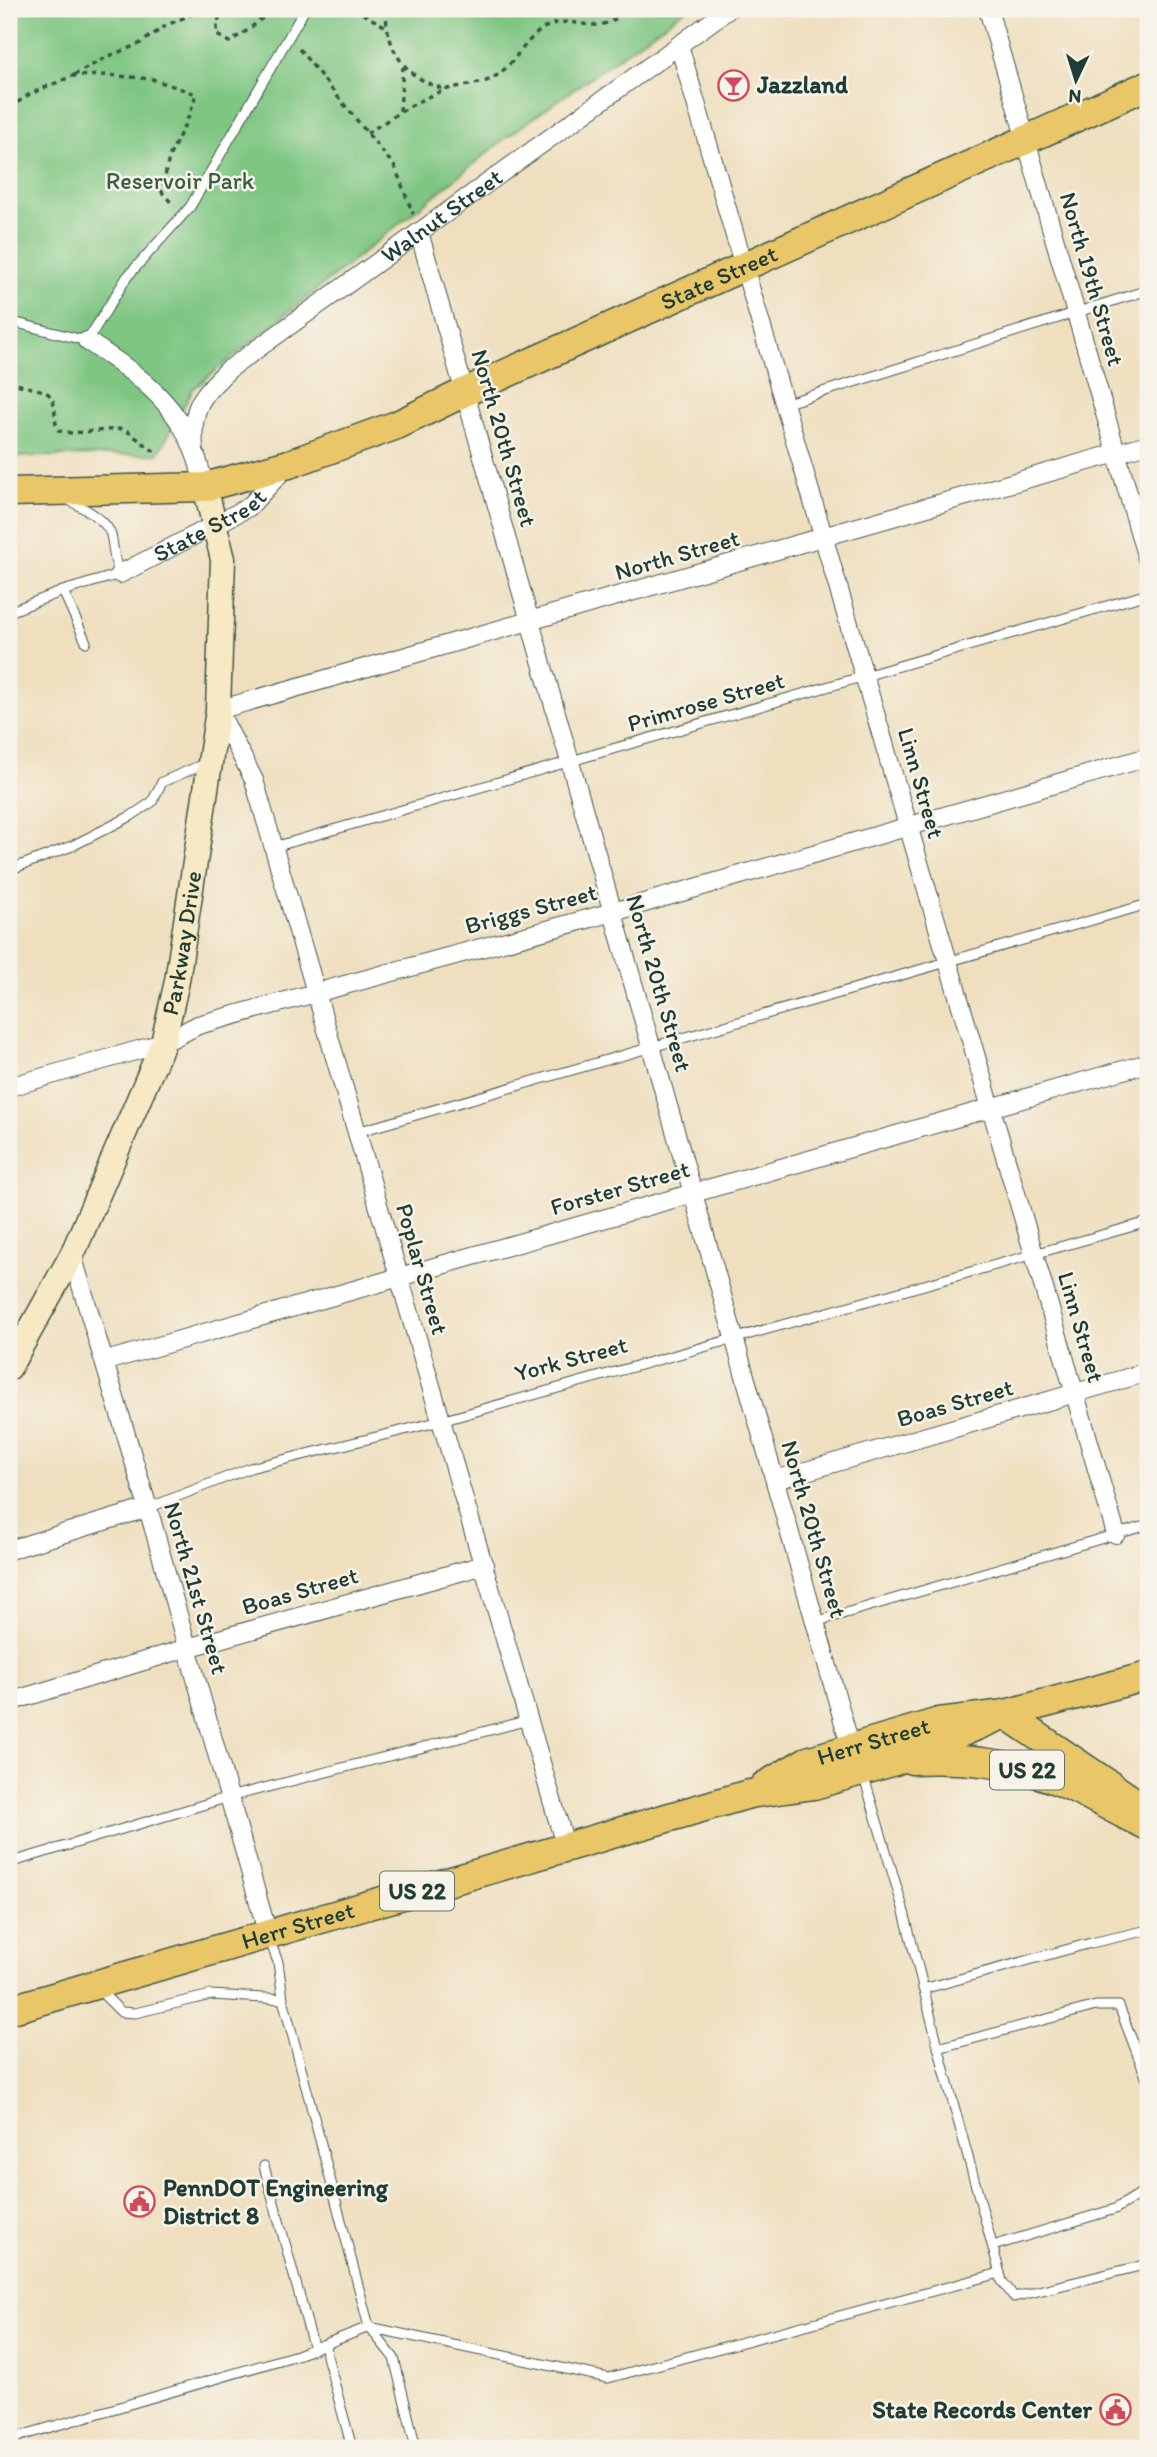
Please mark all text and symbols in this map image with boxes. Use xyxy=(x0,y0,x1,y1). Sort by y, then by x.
north arrow xyxy=(1042,46,1112,116)
bar icon: Jazzland xyxy=(717,68,751,102)
place label: Jazzland xyxy=(756,70,848,99)
text: N xyxy=(1068,85,1082,108)
street label: Walnut Street xyxy=(375,162,508,269)
park label: Reservoir Park xyxy=(106,166,255,195)
street label: North 19th Street xyxy=(1054,189,1131,369)
street label: State Street xyxy=(656,239,782,316)
street label: North 20th Street xyxy=(465,346,544,530)
street label: State Street xyxy=(148,483,272,568)
street label: North Street xyxy=(611,523,743,586)
street label: Primrose Street xyxy=(624,665,788,738)
street label: Linn Street xyxy=(892,724,951,842)
street label: Parkway Drive xyxy=(155,869,207,1018)
street label: Briggs Street xyxy=(462,877,600,940)
street label: North 20th Street xyxy=(620,891,699,1075)
street label: Forster Street xyxy=(547,1154,693,1221)
street label: Poplar Street xyxy=(390,1200,455,1338)
street label: Linn Street xyxy=(1052,1268,1111,1386)
street label: York Street xyxy=(511,1330,630,1387)
street label: Boas Street xyxy=(893,1372,1016,1433)
street label: North 20th Street xyxy=(775,1437,854,1621)
street label: North 21st Street xyxy=(158,1498,235,1677)
street label: Boas Street xyxy=(238,1560,361,1621)
street label: Herr Street xyxy=(814,1711,933,1771)
road number: US 22 xyxy=(990,1750,1064,1790)
road number: US 22 xyxy=(380,1872,454,1910)
street label: Herr Street xyxy=(238,1895,358,1955)
place label: PennDOT Engineering District 8 xyxy=(163,2173,389,2230)
public building icon: PennDOT Engineering District 8 xyxy=(123,2185,157,2219)
public building icon: State Records Center xyxy=(1098,2393,1132,2427)
place label: State Records Center xyxy=(872,2395,1092,2424)

